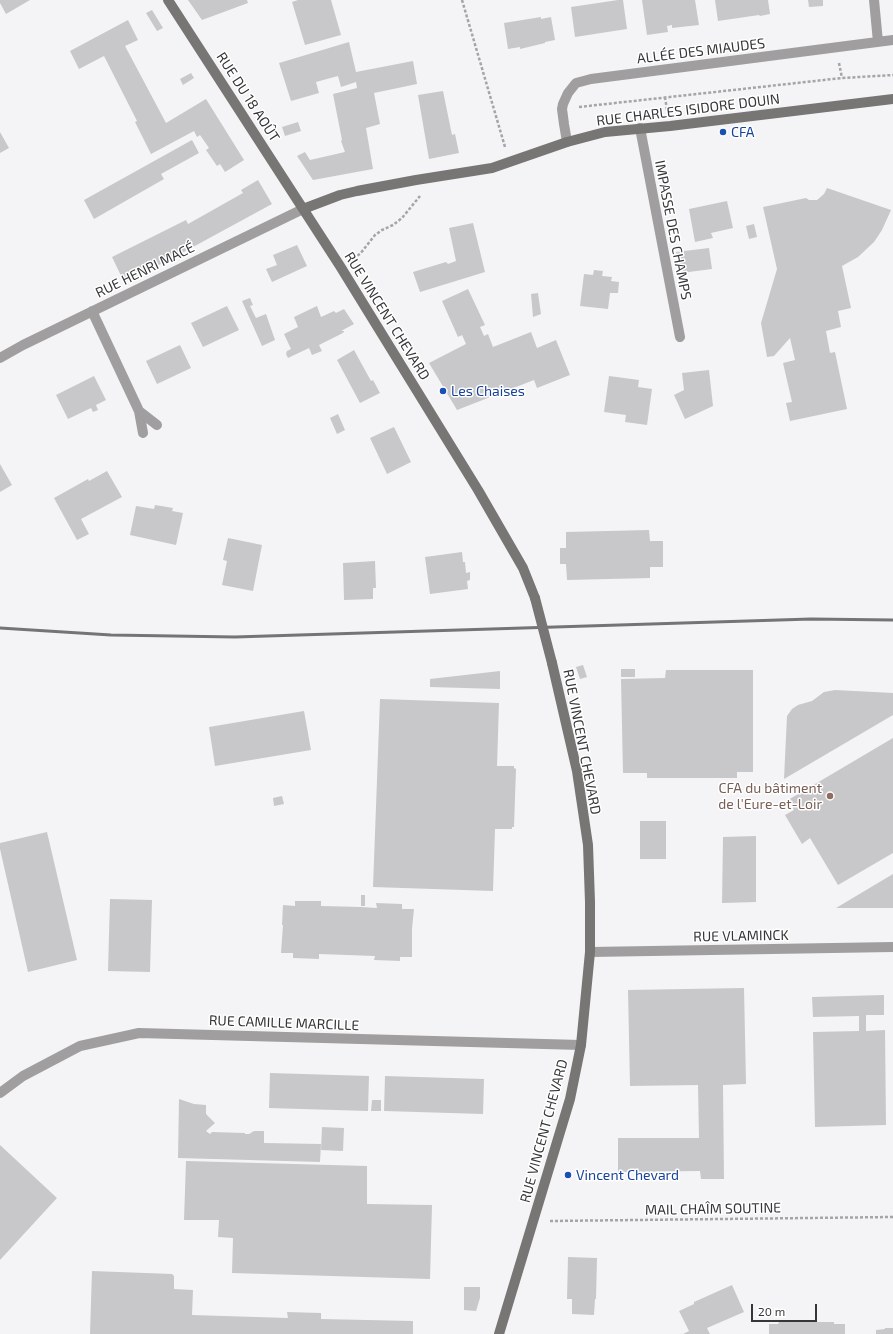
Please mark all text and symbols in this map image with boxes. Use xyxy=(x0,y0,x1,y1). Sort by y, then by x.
street label: ALLÉE DES MIAUDES xyxy=(636,35,766,67)
street label: RUE DU 18 AOÛT xyxy=(213,49,283,145)
street label: RUE CHARLES ISIDORE DOUIN xyxy=(595,90,781,130)
place label: CFA xyxy=(731,124,755,140)
marker: CFA xyxy=(718,127,728,137)
street label: IMPASSE DES CHAMPS xyxy=(651,159,695,301)
street label: RUE HENRI MACÉ xyxy=(93,239,197,301)
street label: RUE VINCENT CHEVARD xyxy=(341,249,433,383)
place label: Les Chaises xyxy=(451,383,525,399)
marker: Les Chaises xyxy=(438,386,448,396)
street label: RUE VINCENT CHEVARD xyxy=(560,668,604,816)
place label: CFA du bâtiment de l'Eure-et-Loir xyxy=(718,780,822,812)
marker: CFA du bâtiment de l'Eure-et-Loir xyxy=(825,791,835,801)
street label: RUE VLAMINCK xyxy=(693,927,789,945)
street label: RUE CAMILLE MARCILLE xyxy=(209,1012,359,1034)
street label: RUE VINCENT CHEVARD xyxy=(517,1057,571,1205)
place label: Vincent Chevard xyxy=(576,1167,679,1183)
marker: Vincent Chevard xyxy=(563,1170,573,1180)
street label: MAIL CHAÎM SOUTINE xyxy=(645,1199,781,1219)
scale bar xyxy=(753,1296,819,1322)
text: 20 m xyxy=(758,1304,785,1318)

